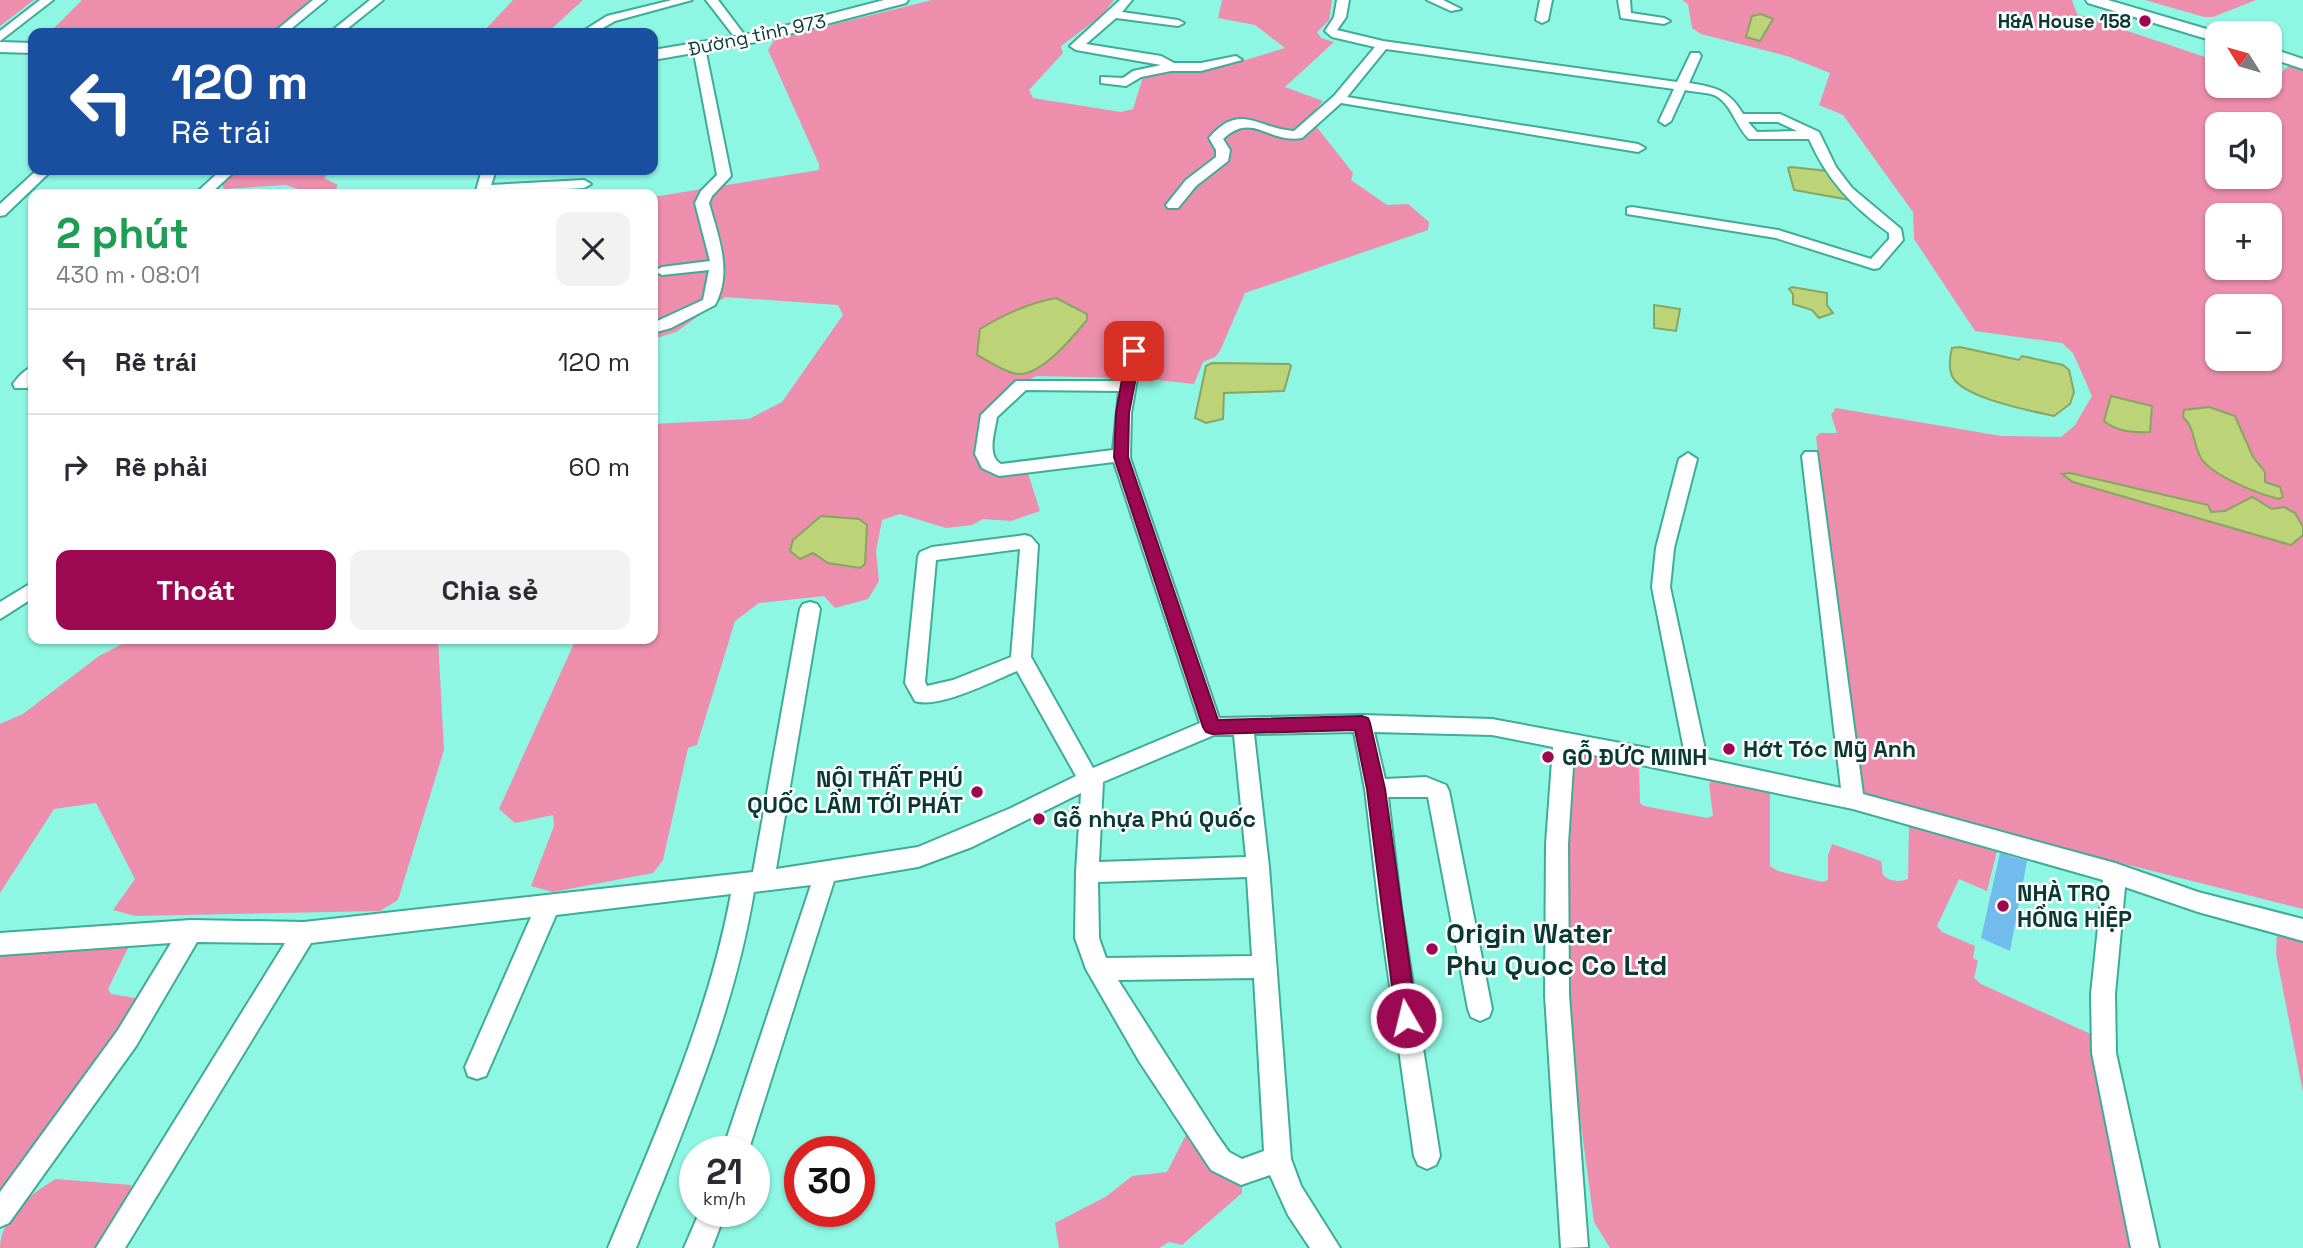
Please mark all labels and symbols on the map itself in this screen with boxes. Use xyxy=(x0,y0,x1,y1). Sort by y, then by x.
street label: Đường tỉnh 973 xyxy=(686,8,828,62)
place label: H&A House 158 xyxy=(1998,9,2131,34)
marker: H&A House 158 xyxy=(2137,13,2153,29)
north arrow xyxy=(2205,21,2282,98)
pin xyxy=(1104,321,1164,381)
place label: Hớt Tóc Mỹ Anh xyxy=(1743,734,1916,764)
place label: GỖ ĐỨC MINH xyxy=(1562,739,1707,772)
marker: Hớt Tóc Mỹ Anh xyxy=(1721,741,1737,757)
marker: GỖ ĐỨC MINH xyxy=(1540,749,1556,765)
place label: NỘI THẤT PHÚ QUỐC LÂM TỚI PHÁT xyxy=(747,763,963,820)
marker: NỘI THẤT PHÚ QUỐC LÂM TỚI PHÁT xyxy=(969,784,985,800)
place label: Gỗ nhựa Phú Quốc xyxy=(1053,804,1256,834)
marker: Gỗ nhựa Phú Quốc xyxy=(1031,811,1047,827)
place label: NHÀ TRỌ HỒNG HIỆP xyxy=(2017,878,2132,934)
marker: NHÀ TRỌ HỒNG HIỆP xyxy=(1995,898,2011,914)
place label: Origin Water Phu Quoc Co Ltd xyxy=(1446,915,1667,983)
marker: Origin Water Phu Quoc Co Ltd xyxy=(1424,941,1440,957)
position arrow xyxy=(1369,981,1443,1055)
speed limit sign: 30 xyxy=(784,1136,875,1227)

